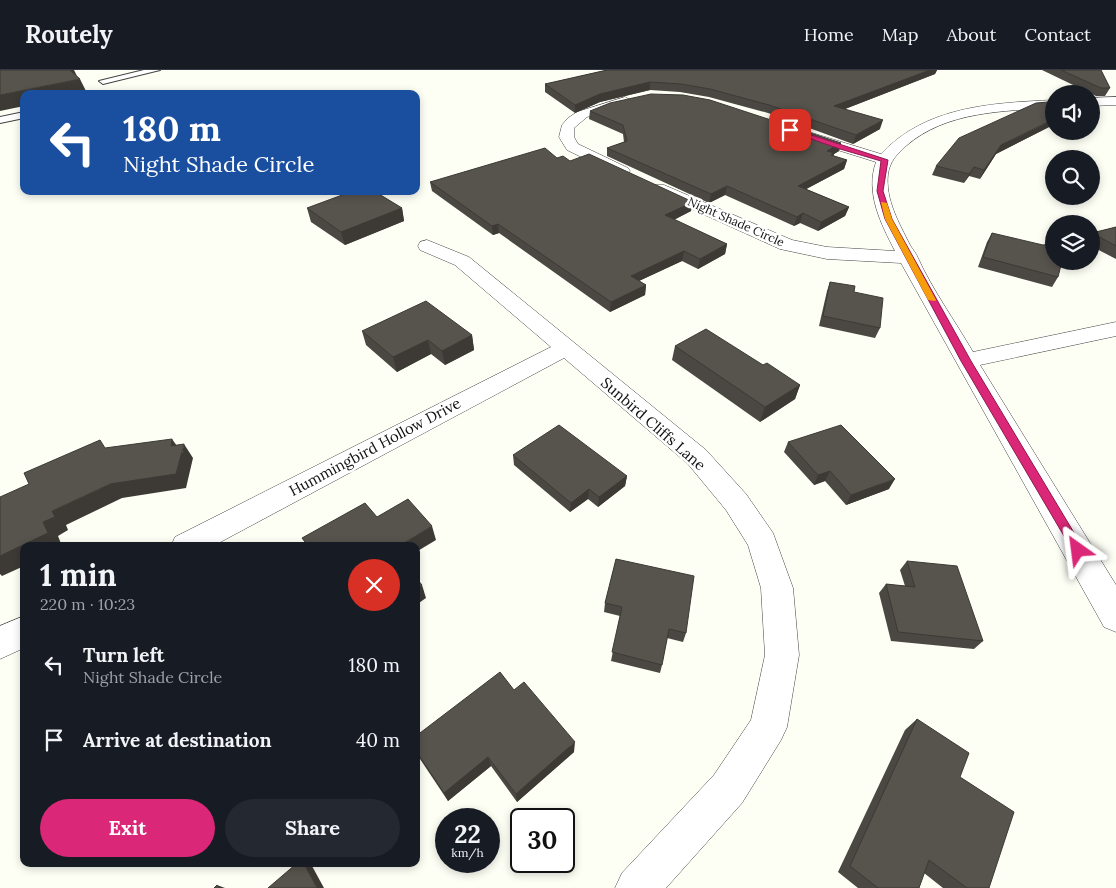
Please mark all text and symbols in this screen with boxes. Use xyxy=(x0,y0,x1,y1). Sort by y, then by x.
text: Routely xyxy=(25,19,113,50)
text: Home xyxy=(804,23,854,46)
text: Map xyxy=(882,23,918,46)
text: About xyxy=(946,23,996,46)
text: Contact xyxy=(1024,23,1091,46)
map controls xyxy=(1045,85,1100,270)
button: sound xyxy=(1045,85,1100,140)
text: 180 m xyxy=(123,106,221,151)
pin xyxy=(769,109,811,151)
icon: left xyxy=(40,110,105,175)
icon: arrive xyxy=(776,116,804,144)
text: Night Shade Circle xyxy=(123,150,314,178)
button: search xyxy=(1045,150,1100,205)
street label: Night Shade Circle xyxy=(685,193,787,250)
button: layers xyxy=(1045,215,1100,270)
street label: Sunbird Cliffs Lane xyxy=(597,373,710,474)
street label: Hummingbird Hollow Drive xyxy=(286,393,464,500)
position arrow xyxy=(1051,523,1103,575)
text: 1 min xyxy=(40,556,117,594)
button: close xyxy=(348,559,400,611)
text: 220 m · 10:23 xyxy=(40,594,135,614)
text: Turn left xyxy=(83,643,164,667)
icon: left xyxy=(40,651,68,679)
text: 180 m xyxy=(349,653,400,677)
text: Night Shade Circle xyxy=(83,667,222,687)
icon: arrive xyxy=(40,726,68,754)
text: Arrive at destination xyxy=(83,728,272,752)
text: 40 m xyxy=(356,728,400,752)
button: Exit xyxy=(40,799,215,857)
button: Share xyxy=(225,799,400,857)
speed limit sign: 30 xyxy=(510,808,575,873)
text: 22 xyxy=(454,818,481,850)
text: km/h xyxy=(451,845,484,860)

